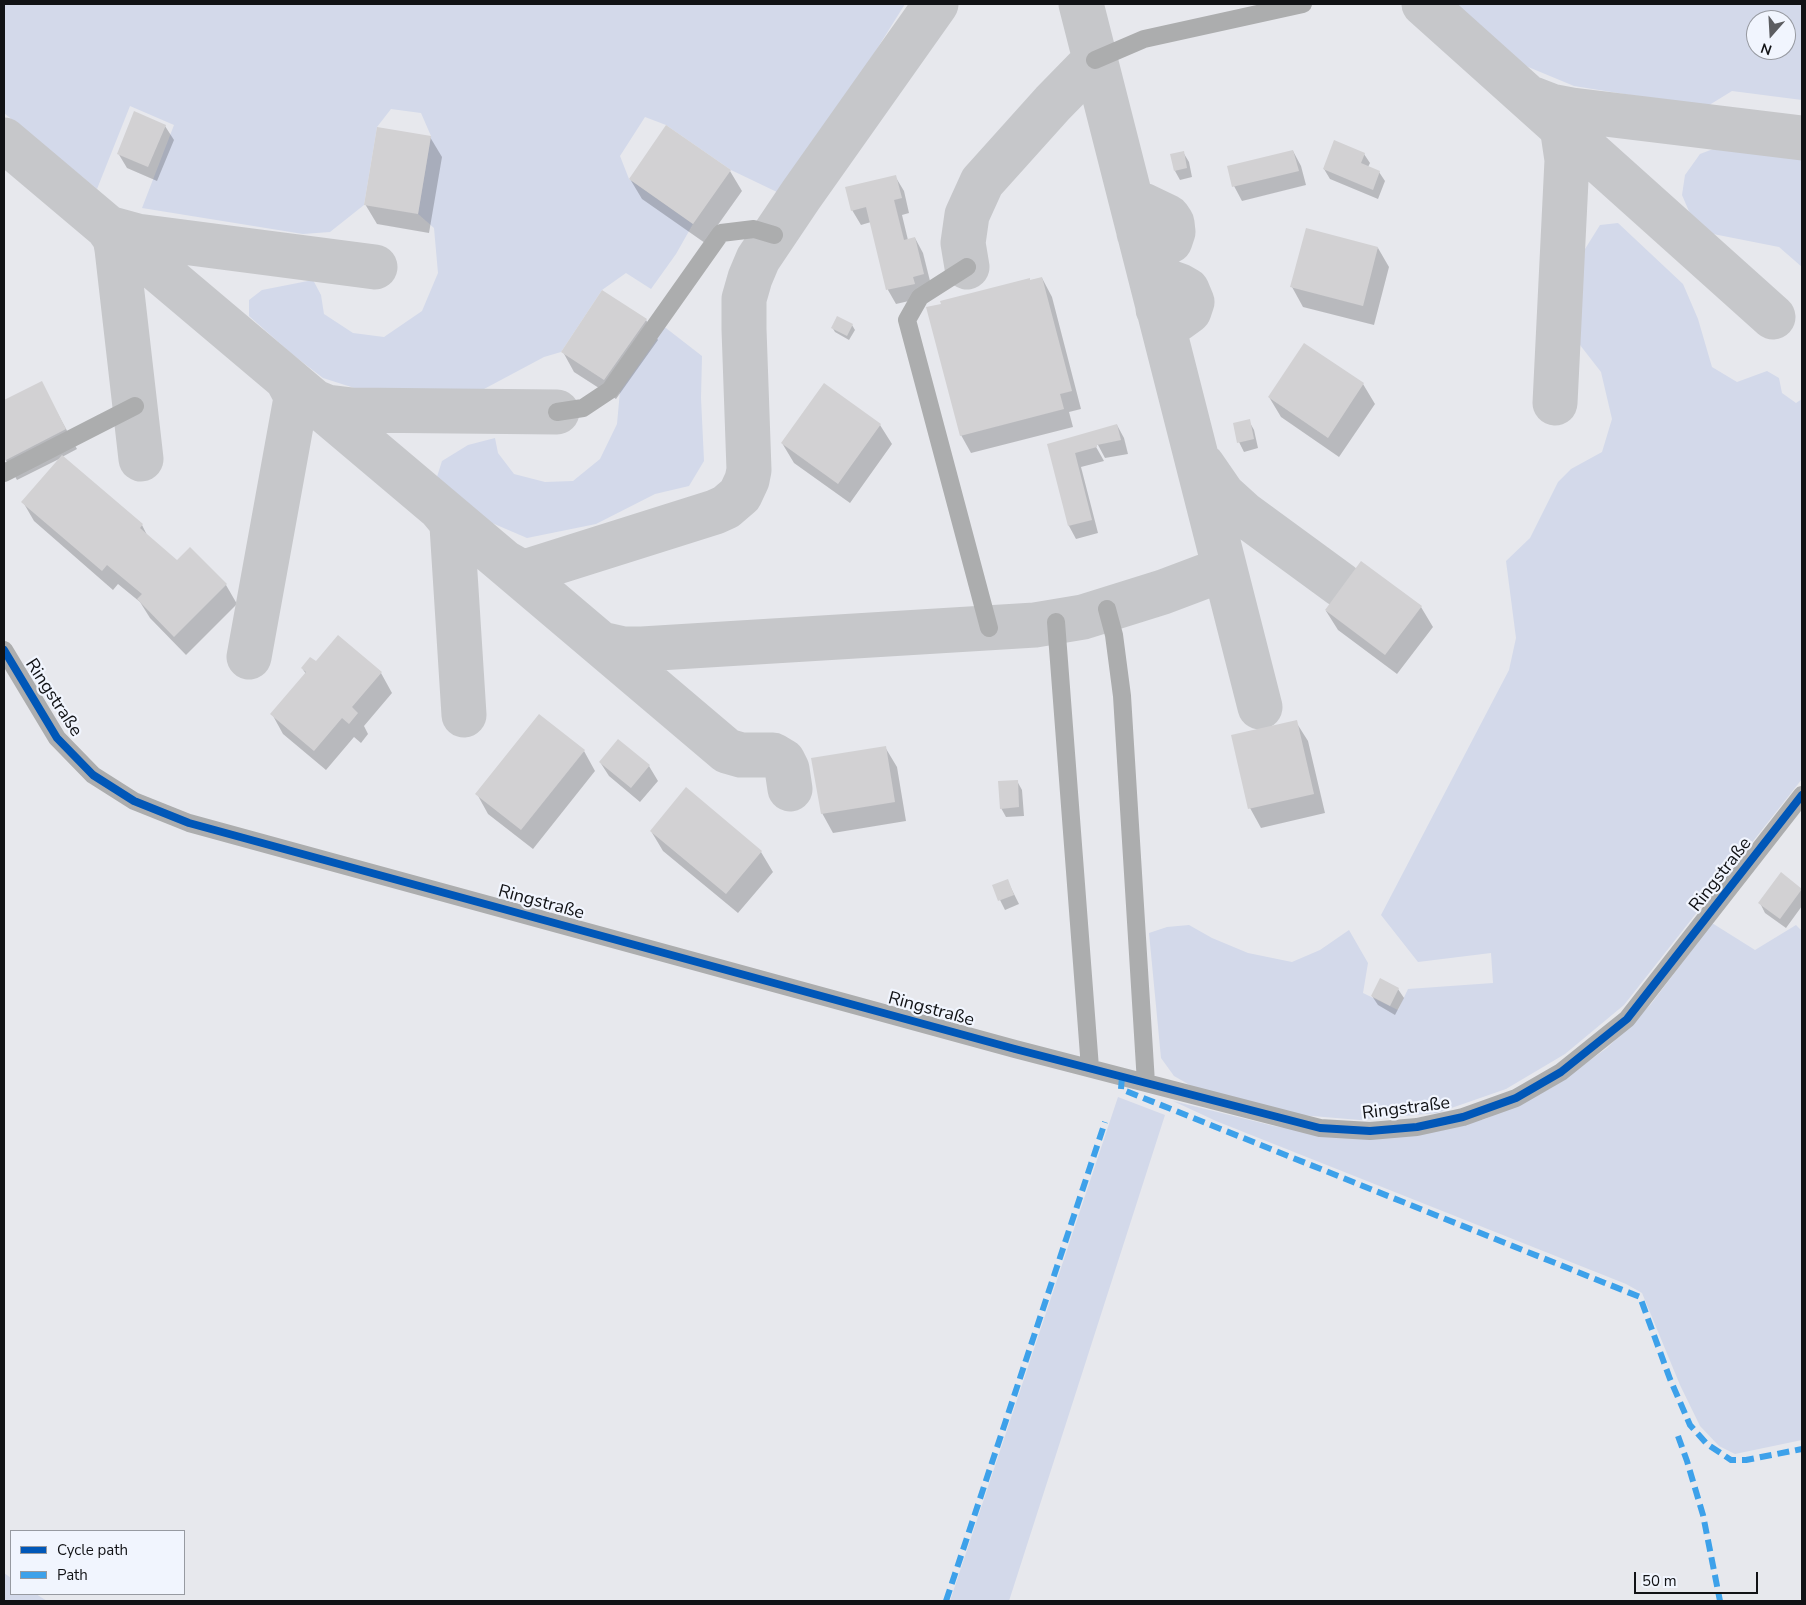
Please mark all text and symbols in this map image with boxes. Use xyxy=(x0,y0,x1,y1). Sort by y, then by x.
north arrow xyxy=(1746,10,1796,60)
text: N xyxy=(1758,38,1774,59)
street label: Ringstraße xyxy=(20,655,86,741)
street label: Ringstraße xyxy=(1685,834,1757,916)
street label: Ringstraße xyxy=(496,881,586,925)
street label: Ringstraße xyxy=(886,988,976,1032)
street label: Ringstraße xyxy=(1361,1093,1451,1125)
legend xyxy=(10,1530,185,1595)
text: Cycle path xyxy=(57,1540,128,1560)
scale bar xyxy=(1636,1562,1760,1594)
text: Path xyxy=(57,1565,88,1585)
text: 50 m xyxy=(1642,1571,1677,1591)

